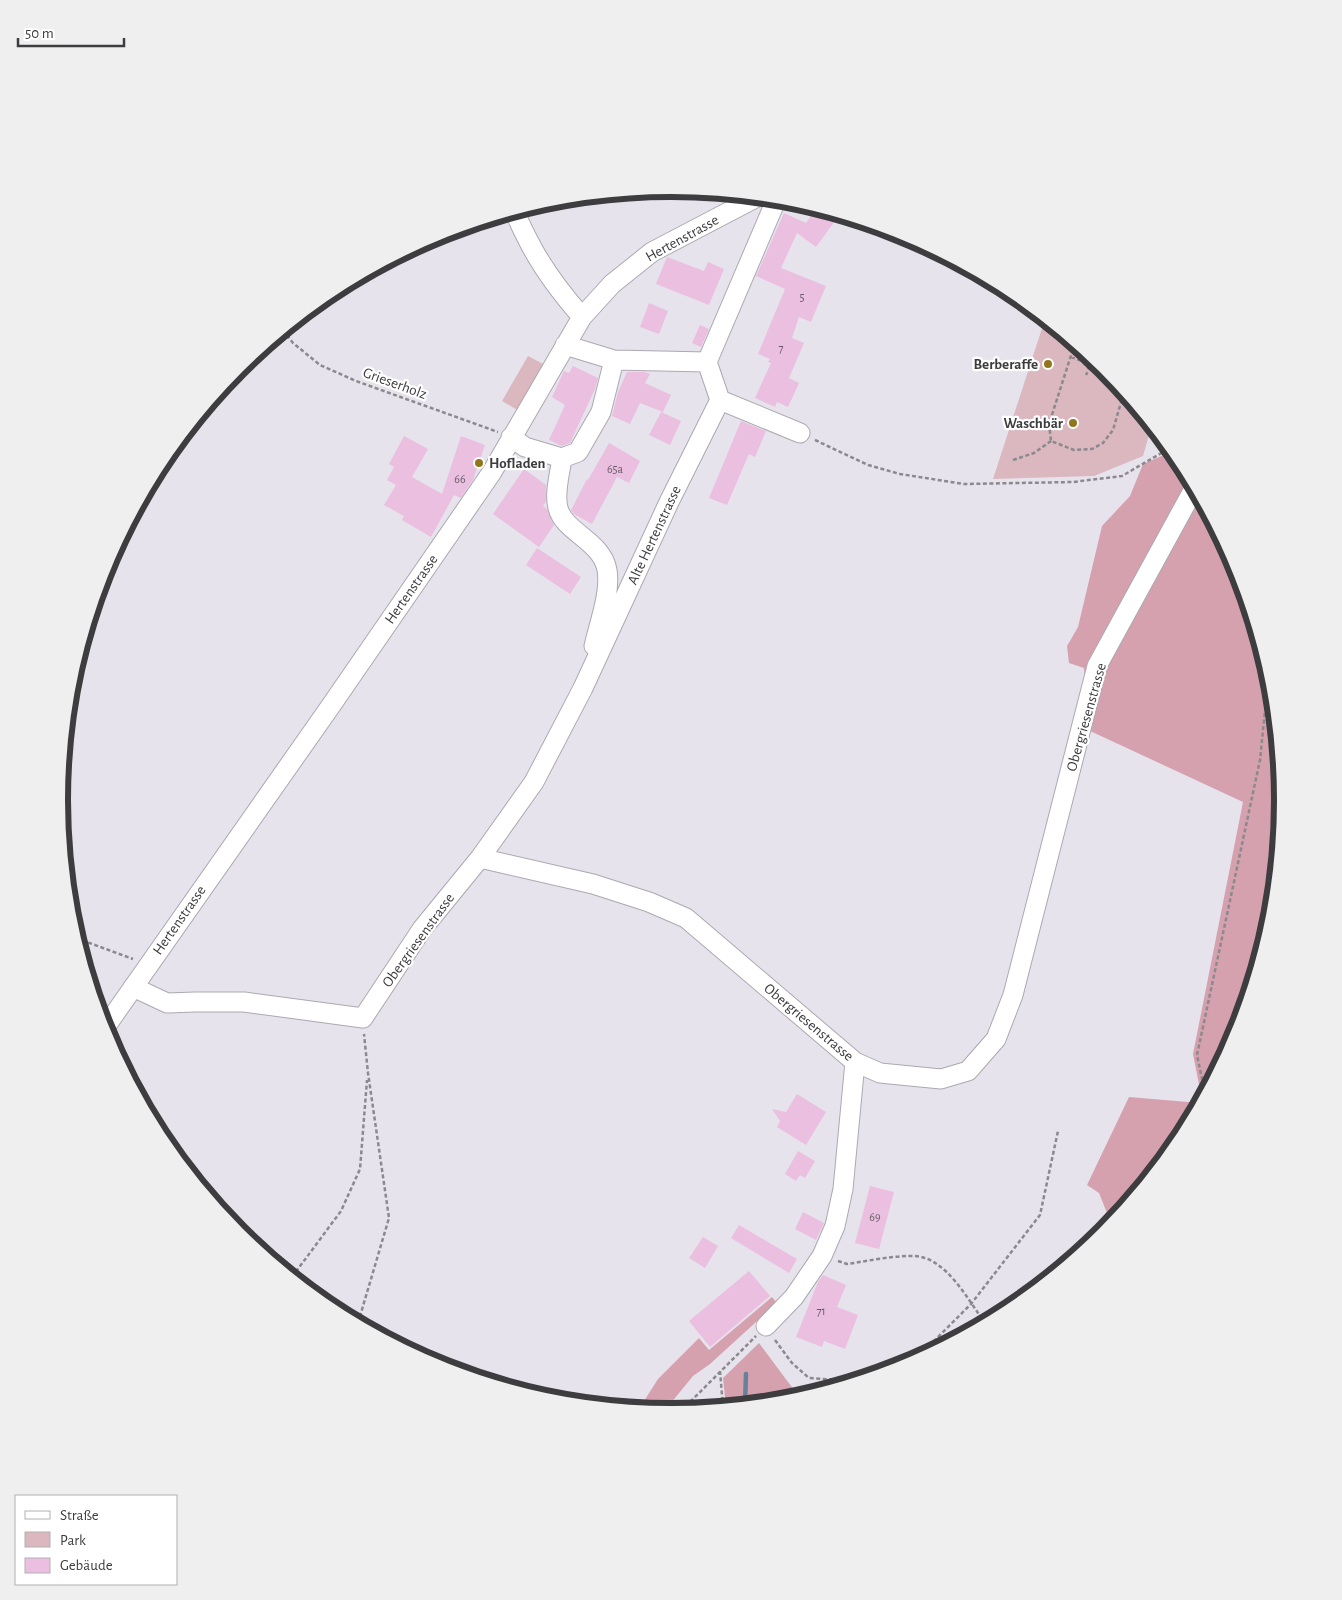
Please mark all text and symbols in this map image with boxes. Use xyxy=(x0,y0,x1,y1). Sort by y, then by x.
scale bar xyxy=(18,15,124,47)
text: 50 m xyxy=(25,26,54,41)
street label: Hertenstrasse xyxy=(643,212,721,265)
house number: 5 xyxy=(799,291,805,303)
house number: 7 xyxy=(778,342,784,354)
place label: Berberaffe xyxy=(973,357,1038,372)
marker: Berberaffe xyxy=(1042,358,1054,370)
street label: Grieserholz xyxy=(361,365,429,402)
place label: Waschbär xyxy=(1003,416,1064,431)
marker: Waschbär xyxy=(1067,417,1079,429)
place label: Hofladen xyxy=(489,456,546,471)
marker: Hofladen xyxy=(473,457,485,469)
house number: 65a xyxy=(607,463,624,475)
house number: 66 xyxy=(454,473,466,485)
street label: Alte Hertenstrasse xyxy=(625,483,684,587)
street label: Hertenstrasse xyxy=(382,552,441,627)
street label: Obergriesenstrasse xyxy=(1064,661,1109,773)
street label: Hertenstrasse xyxy=(150,883,209,958)
street label: Obergriesenstrasse xyxy=(379,891,457,990)
street label: Obergriesenstrasse xyxy=(761,981,856,1064)
house number: 69 xyxy=(869,1211,881,1223)
house number: 71 xyxy=(816,1305,826,1317)
legend xyxy=(15,1495,178,1585)
text: Straße xyxy=(60,1508,99,1523)
text: Park xyxy=(60,1533,86,1548)
text: Gebäude xyxy=(60,1558,113,1573)

